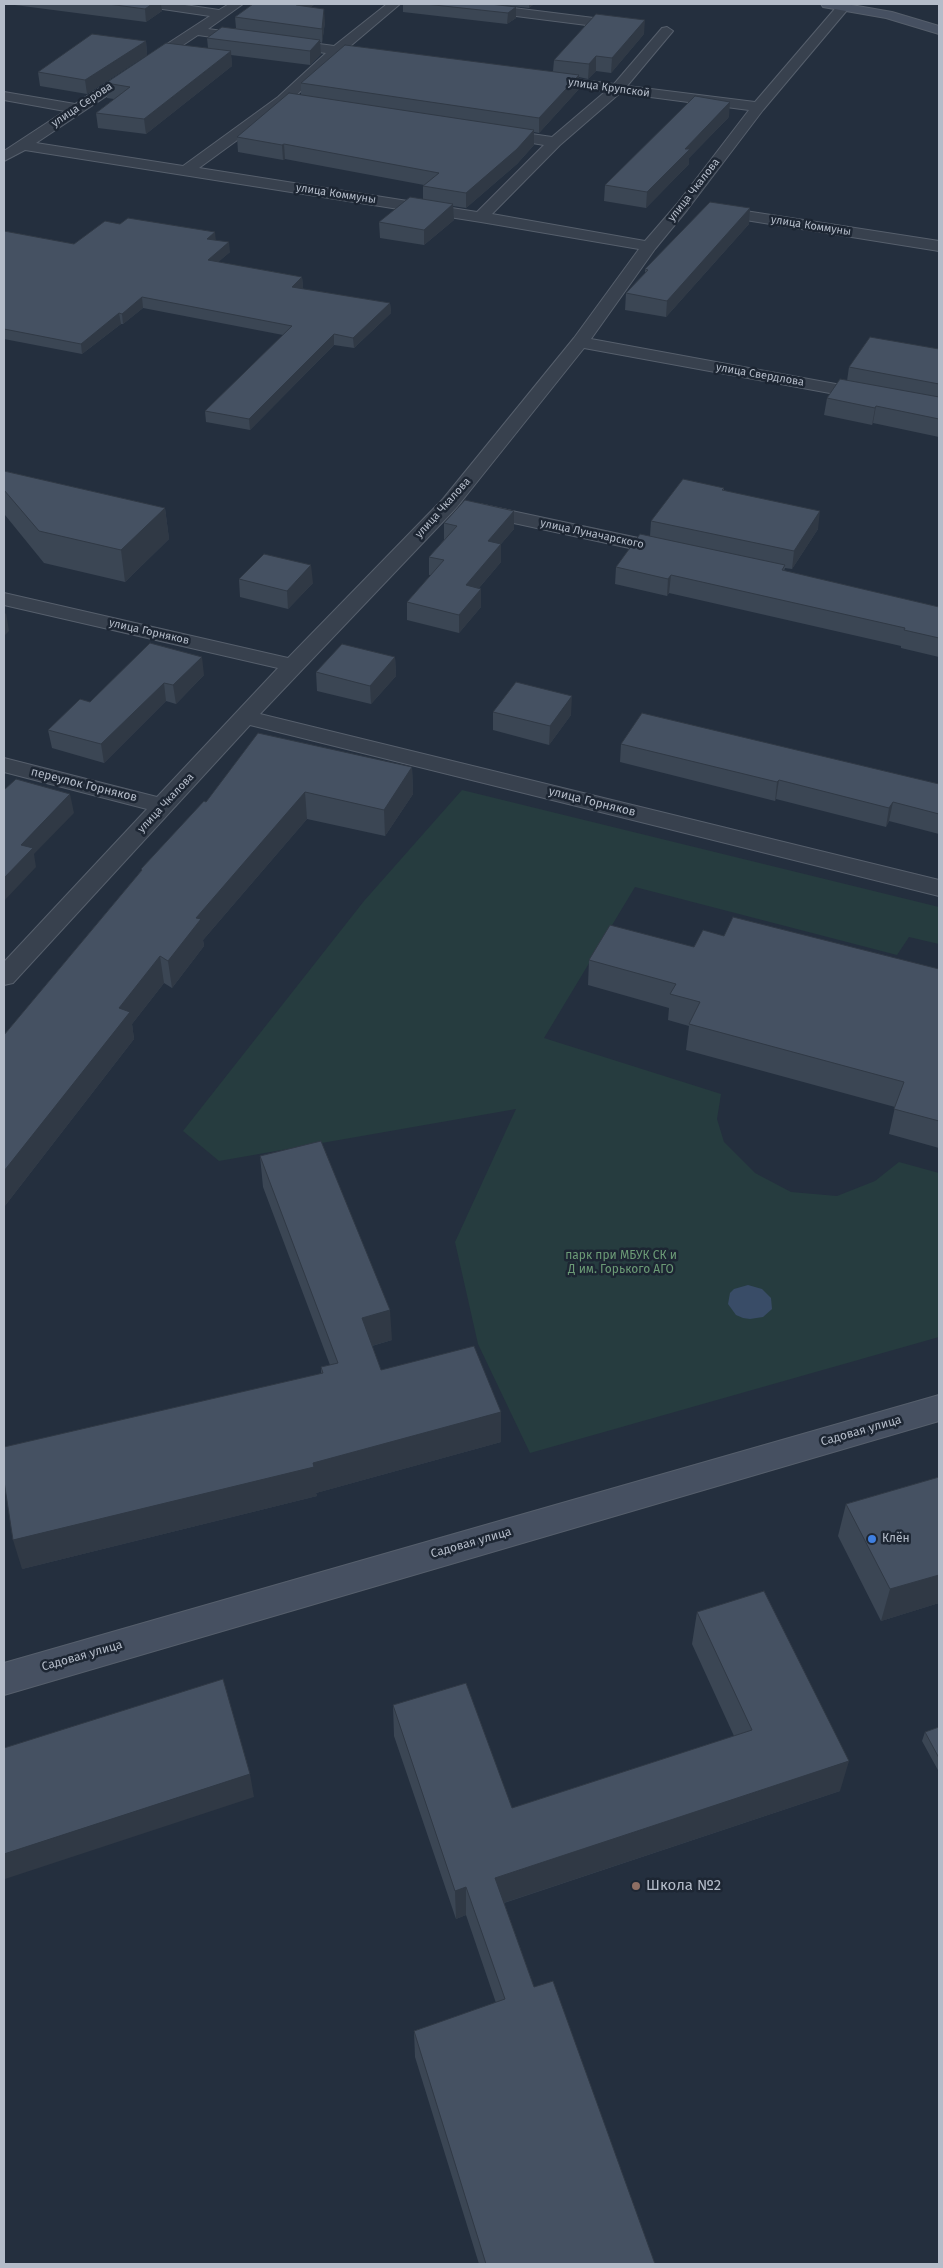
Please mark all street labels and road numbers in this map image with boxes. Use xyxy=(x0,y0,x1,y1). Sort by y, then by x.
street label: улица Крупской xyxy=(567,76,651,100)
street label: улица Серова xyxy=(49,80,115,130)
street label: улица Чкалова xyxy=(665,156,723,224)
street label: улица Коммуны xyxy=(295,181,377,207)
street label: улица Коммуны xyxy=(770,213,852,239)
street label: улица Свердлова xyxy=(715,361,805,389)
street label: улица Чкалова xyxy=(412,475,474,541)
street label: улица Луначарского xyxy=(539,517,645,551)
street label: улица Горняков xyxy=(108,616,190,648)
street label: переулок Горняков xyxy=(29,765,139,805)
street label: улица Чкалова xyxy=(135,770,197,836)
street label: улица Горняков xyxy=(547,784,637,820)
street label: Садовая улица xyxy=(819,1413,903,1449)
street label: Садовая улица xyxy=(429,1525,513,1561)
street label: Садовая улица xyxy=(40,1638,124,1674)

